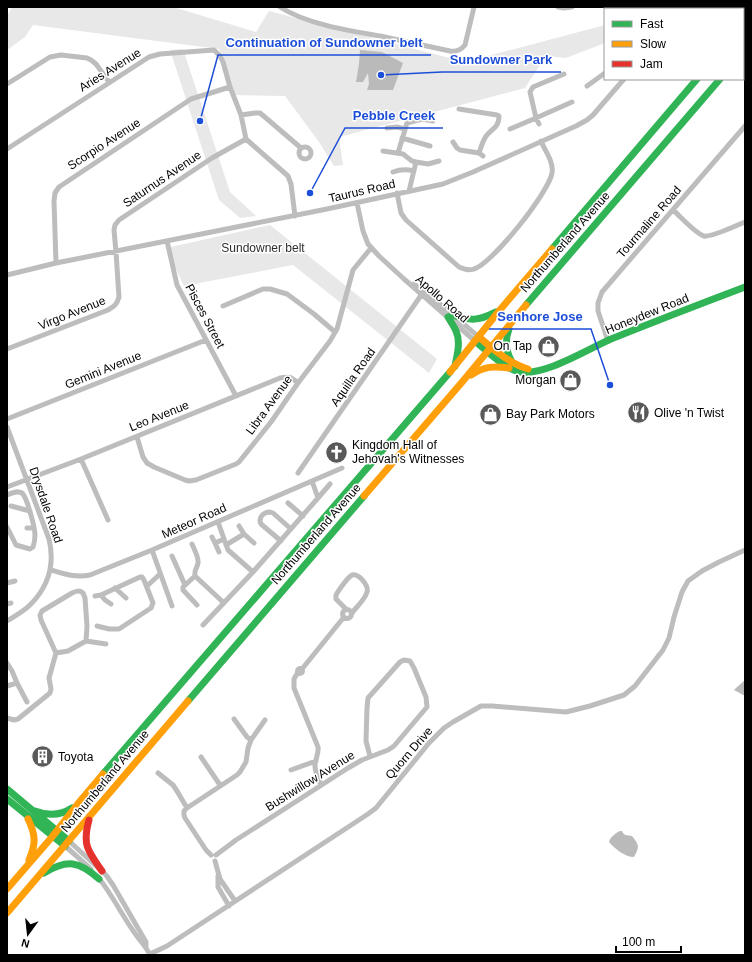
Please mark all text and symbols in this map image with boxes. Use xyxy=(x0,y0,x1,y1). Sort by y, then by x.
legend xyxy=(604,8,744,80)
text: Fast xyxy=(640,17,664,31)
callout: Continuation of Sundowner belt xyxy=(218,30,431,55)
text: Continuation of Sundowner belt xyxy=(225,35,423,50)
text: Slow xyxy=(640,37,666,51)
street label: Aries Avenue xyxy=(76,45,144,95)
callout: Sundowner Park xyxy=(442,47,561,72)
text: Sundowner Park xyxy=(450,52,553,67)
text: Jam xyxy=(640,57,663,71)
callout: Pebble Creek xyxy=(345,103,443,128)
text: Pebble Creek xyxy=(353,108,436,123)
street label: Scorpio Avenue xyxy=(65,115,143,173)
street label: Saturnus Avenue xyxy=(120,148,204,210)
street label: Taurus Road xyxy=(327,177,397,205)
street label: Tourmaline Road xyxy=(614,183,684,261)
street label: Northumberland Avenue xyxy=(517,188,613,295)
park label: Sundowner belt xyxy=(221,241,305,255)
street label: Apollo Road xyxy=(413,272,471,326)
street label: Pisces Street xyxy=(182,282,228,351)
street label: Honeydew Road xyxy=(603,291,691,337)
street label: Virgo Avenue xyxy=(36,293,108,333)
callout: Senhore Jose xyxy=(489,304,591,329)
text: Senhore Jose xyxy=(497,309,583,324)
shop icon: On Tap xyxy=(535,333,561,359)
place label: On Tap xyxy=(494,339,532,353)
street label: Aquilla Road xyxy=(328,345,378,409)
street label: Gemini Avenue xyxy=(63,348,144,392)
shop icon: Morgan xyxy=(558,367,584,393)
street label: Libra Avenue xyxy=(243,372,295,437)
place label: Morgan xyxy=(515,373,556,387)
street label: Leo Avenue xyxy=(127,398,191,434)
restaurant icon: Olive 'n Twist xyxy=(625,400,651,426)
shop icon: Bay Park Motors xyxy=(477,401,503,427)
place label: Olive 'n Twist xyxy=(654,406,725,420)
place label: Bay Park Motors xyxy=(506,407,595,421)
place label: Kingdom Hall of Jehovah's Witnesses xyxy=(352,438,464,466)
church icon: Kingdom Hall of Jehovah's Witnesses xyxy=(324,439,350,465)
street label: Drysdale Road xyxy=(26,465,66,545)
street label: Northumberland Avenue xyxy=(268,480,364,587)
street label: Meteor Road xyxy=(159,500,229,542)
street label: Quorn Drive xyxy=(382,724,436,782)
street label: Northumberland Avenue xyxy=(58,727,152,835)
building icon: Toyota xyxy=(29,744,55,770)
street label: Bushwillow Avenue xyxy=(263,748,357,814)
place label: Toyota xyxy=(58,750,94,764)
north arrow xyxy=(8,914,48,954)
scale bar xyxy=(616,928,681,954)
text: 100 m xyxy=(622,935,655,949)
text: N xyxy=(20,937,31,950)

